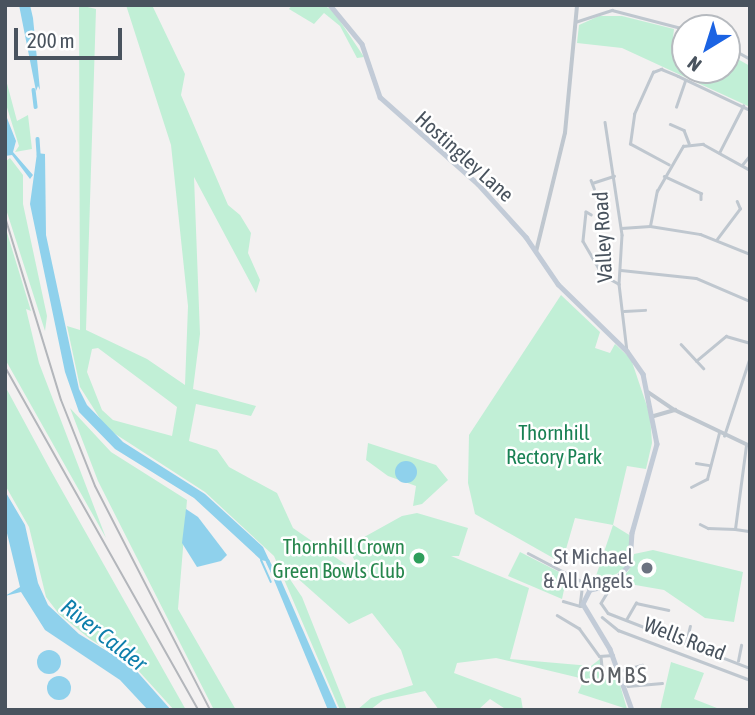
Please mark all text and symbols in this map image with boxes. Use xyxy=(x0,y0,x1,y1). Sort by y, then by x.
scale bar xyxy=(18,14,126,58)
north arrow xyxy=(671,14,741,84)
text: 200 m xyxy=(27,28,75,52)
text: N xyxy=(683,52,705,76)
street label: Hostingley Lane xyxy=(411,105,519,207)
street label: Valley Road xyxy=(587,191,617,283)
park label: Thornhill Rectory Park xyxy=(506,419,602,469)
place label: Thornhill Crown Green Bowls Club xyxy=(273,533,405,583)
place label: St Michael & All Angels xyxy=(543,543,633,593)
marker: Thornhill Crown Green Bowls Club xyxy=(411,550,427,566)
marker: St Michael & All Angels xyxy=(639,560,655,576)
water label: River Calder xyxy=(56,593,152,677)
street label: Wells Road xyxy=(641,611,729,665)
district label: COMBS xyxy=(580,661,648,689)

